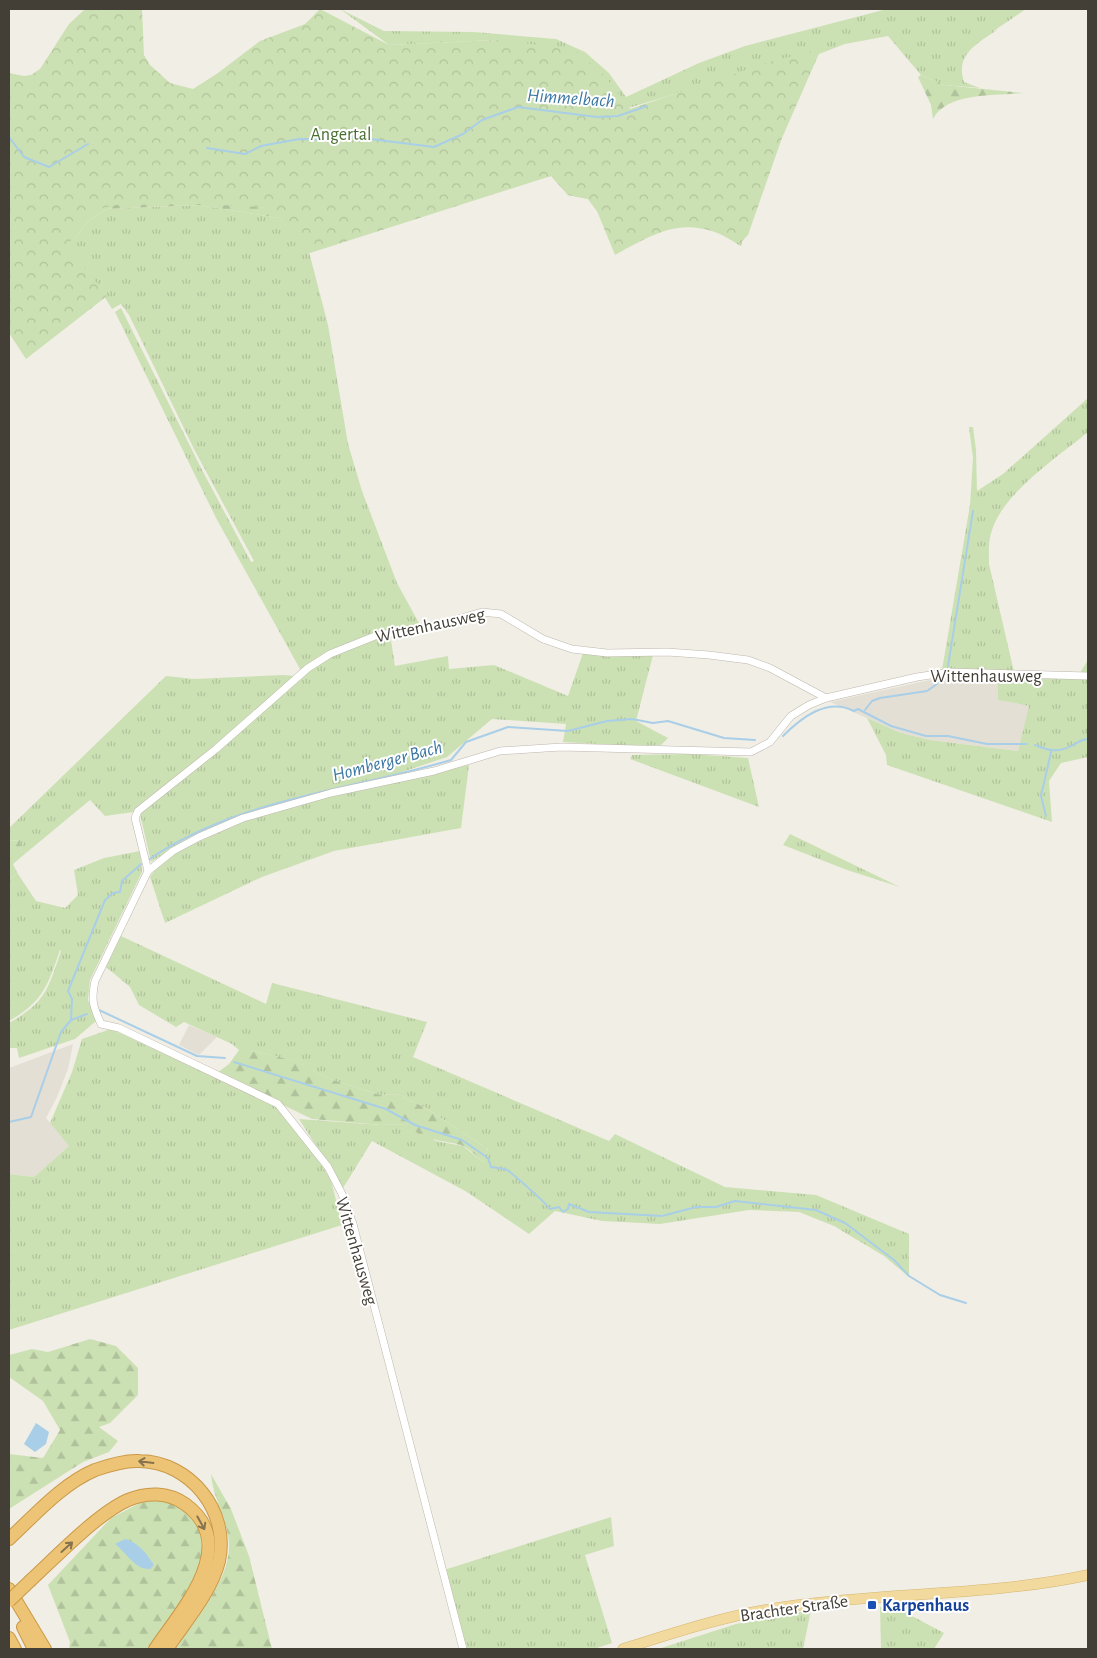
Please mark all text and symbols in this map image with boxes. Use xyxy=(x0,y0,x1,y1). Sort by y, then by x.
water label: Himmelbach xyxy=(526,86,615,111)
park label: Angertal xyxy=(311,126,371,144)
street label: Wittenhausweg xyxy=(374,606,487,646)
street label: Wittenhausweg xyxy=(930,668,1042,686)
water label: Homberger Bach xyxy=(330,738,444,785)
street label: Wittenhausweg xyxy=(332,1195,380,1308)
one-way arrow xyxy=(139,1457,155,1467)
one-way arrow xyxy=(196,1515,206,1530)
one-way arrow xyxy=(61,1541,74,1553)
street label: Brachter Straße xyxy=(739,1593,849,1625)
place label: Karpenhaus xyxy=(882,1597,969,1615)
marker: Karpenhaus xyxy=(866,1599,878,1611)

